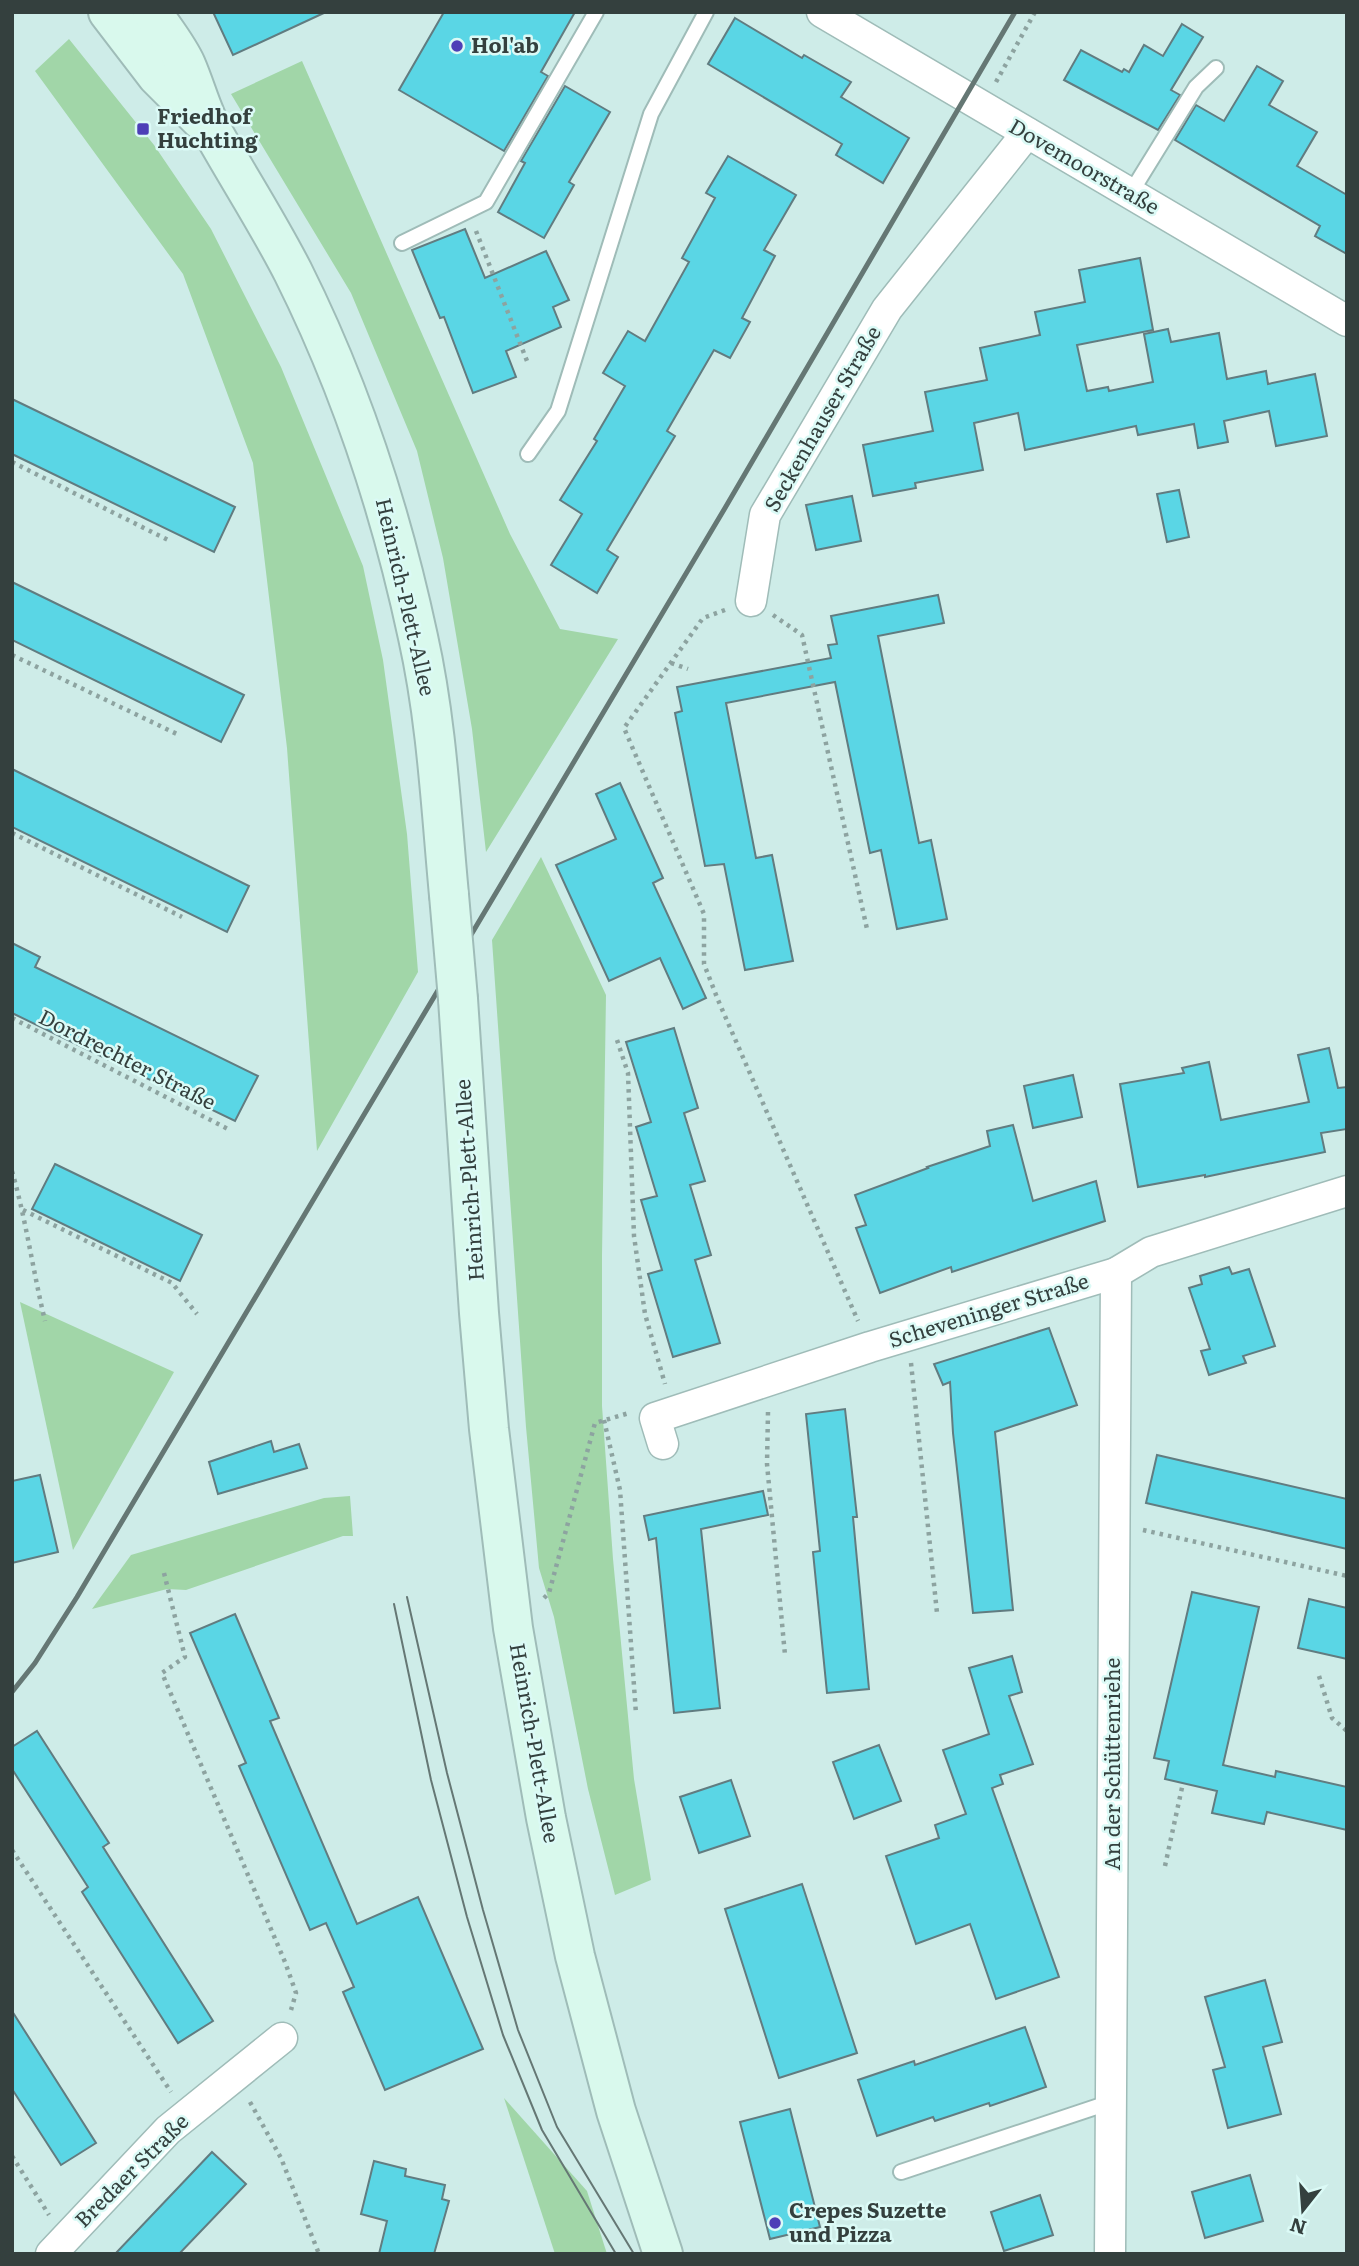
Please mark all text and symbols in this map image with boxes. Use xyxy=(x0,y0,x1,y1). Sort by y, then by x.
place label: Hol'ab xyxy=(471,28,539,59)
marker: Hol'ab xyxy=(449,38,465,54)
place label: Friedhof Huchting xyxy=(157,99,258,154)
street label: Dovemoorstraße xyxy=(1004,109,1166,221)
marker: Friedhof Huchting xyxy=(135,121,151,137)
street label: Seckenhauser Straße xyxy=(755,319,887,516)
street label: Heinrich-Plett-Allee xyxy=(370,494,445,699)
street label: Dordrechter Straße xyxy=(34,1000,222,1116)
street label: Heinrich-Plett-Allee xyxy=(445,1078,490,1282)
street label: Scheveninger Straße xyxy=(885,1263,1092,1354)
street label: Heinrich-Plett-Allee xyxy=(504,1640,569,1845)
street label: An der Schüttenriehe xyxy=(1095,1657,1126,1870)
street label: Bredaer Straße xyxy=(66,2105,194,2233)
north arrow xyxy=(1268,2175,1338,2245)
place label: Crepes Suzette und Pizza xyxy=(789,2193,947,2248)
text: N xyxy=(1286,2211,1309,2243)
marker: Crepes Suzette und Pizza xyxy=(767,2215,783,2231)

